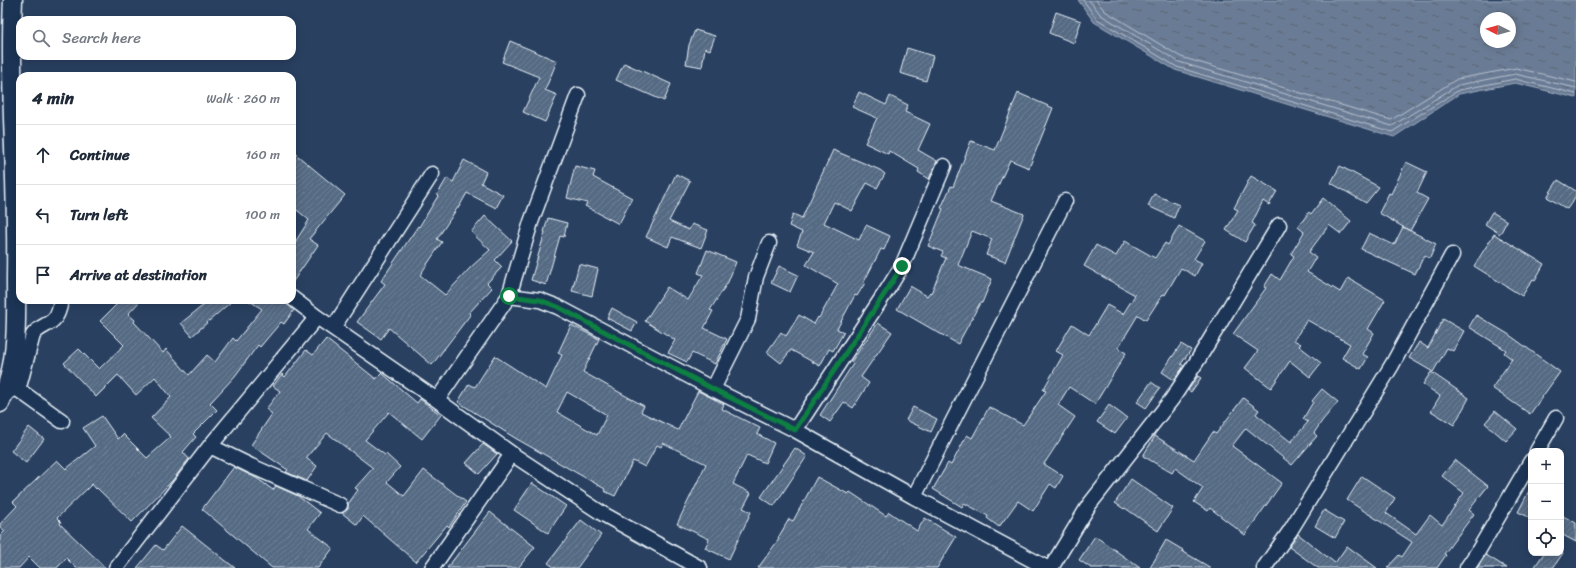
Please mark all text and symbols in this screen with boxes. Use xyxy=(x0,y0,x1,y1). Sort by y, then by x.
north arrow xyxy=(1480,12,1516,48)
search box xyxy=(16,16,296,60)
text: Search here xyxy=(62,25,141,51)
icon: search xyxy=(30,27,52,49)
text: 4 min xyxy=(32,83,74,113)
text: Walk · 260 m xyxy=(206,87,280,110)
text: Continue xyxy=(70,142,130,168)
text: 160 m xyxy=(245,143,280,166)
icon: ahead xyxy=(32,144,54,166)
text: Turn left xyxy=(70,202,128,228)
text: 100 m xyxy=(245,203,280,226)
icon: left xyxy=(32,204,54,226)
route end xyxy=(893,257,911,275)
text: Arrive at destination xyxy=(70,262,207,288)
icon: arrive xyxy=(32,264,54,286)
route start xyxy=(500,287,518,305)
map controls xyxy=(1528,448,1564,556)
button: + xyxy=(1528,448,1564,484)
button: − xyxy=(1528,484,1564,520)
button: locate xyxy=(1528,520,1564,556)

